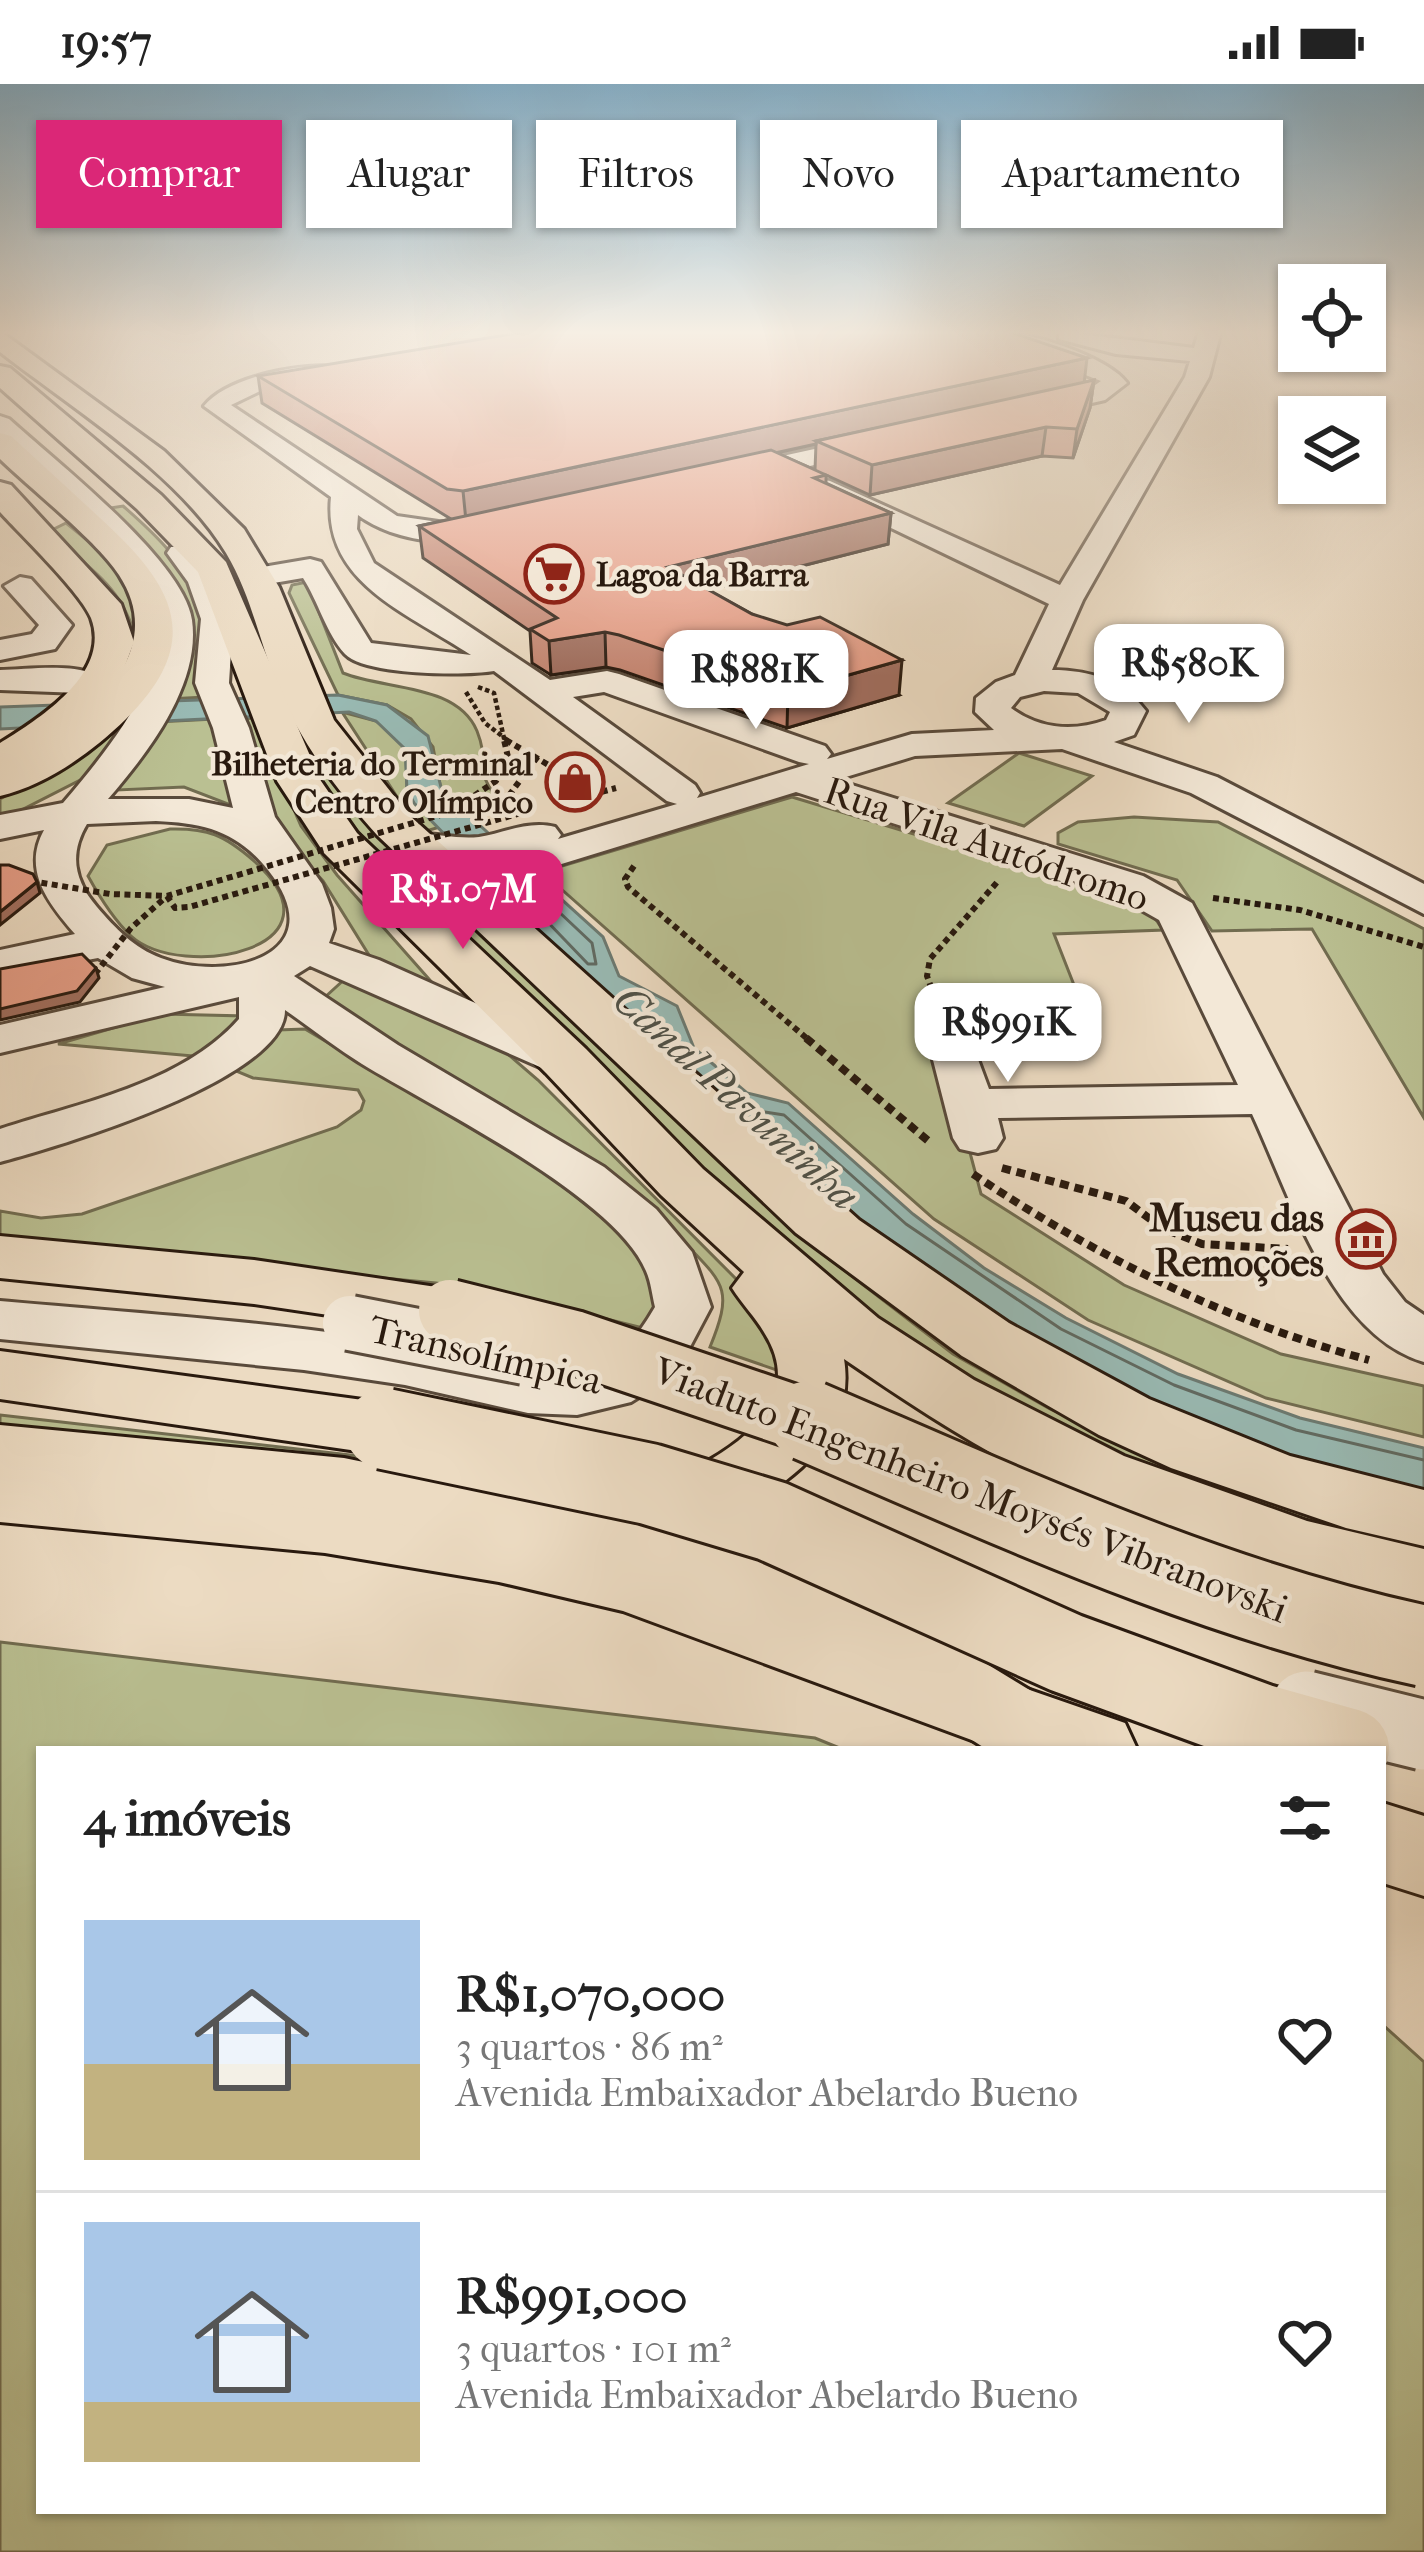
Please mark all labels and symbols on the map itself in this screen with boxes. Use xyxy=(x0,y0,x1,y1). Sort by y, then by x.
supermarket icon: Lagoa da Barra xyxy=(523,543,585,605)
place label: Lagoa da Barra xyxy=(596,556,810,595)
pin: R$580K xyxy=(1091,624,1287,726)
pin: R$881K xyxy=(658,630,854,732)
place label: Bilheteria do Terminal Centro Olímpico xyxy=(211,745,534,822)
shop icon: Bilheteria do Terminal Centro Olímpico xyxy=(544,751,606,813)
street label: Rua Vila Autódromo xyxy=(818,767,1155,921)
pin: R$1.07M xyxy=(352,850,574,952)
water label: Canal Pavuninha xyxy=(604,976,868,1221)
pin: R$991K xyxy=(910,983,1106,1085)
place label: Museu das Remoções xyxy=(1149,1195,1324,1287)
museum icon: Museu das Remoções xyxy=(1335,1208,1397,1270)
street label: Transolímpica xyxy=(365,1306,607,1404)
street label: Viaduto Engenheiro Moysés Vibranovski xyxy=(646,1347,1295,1633)

